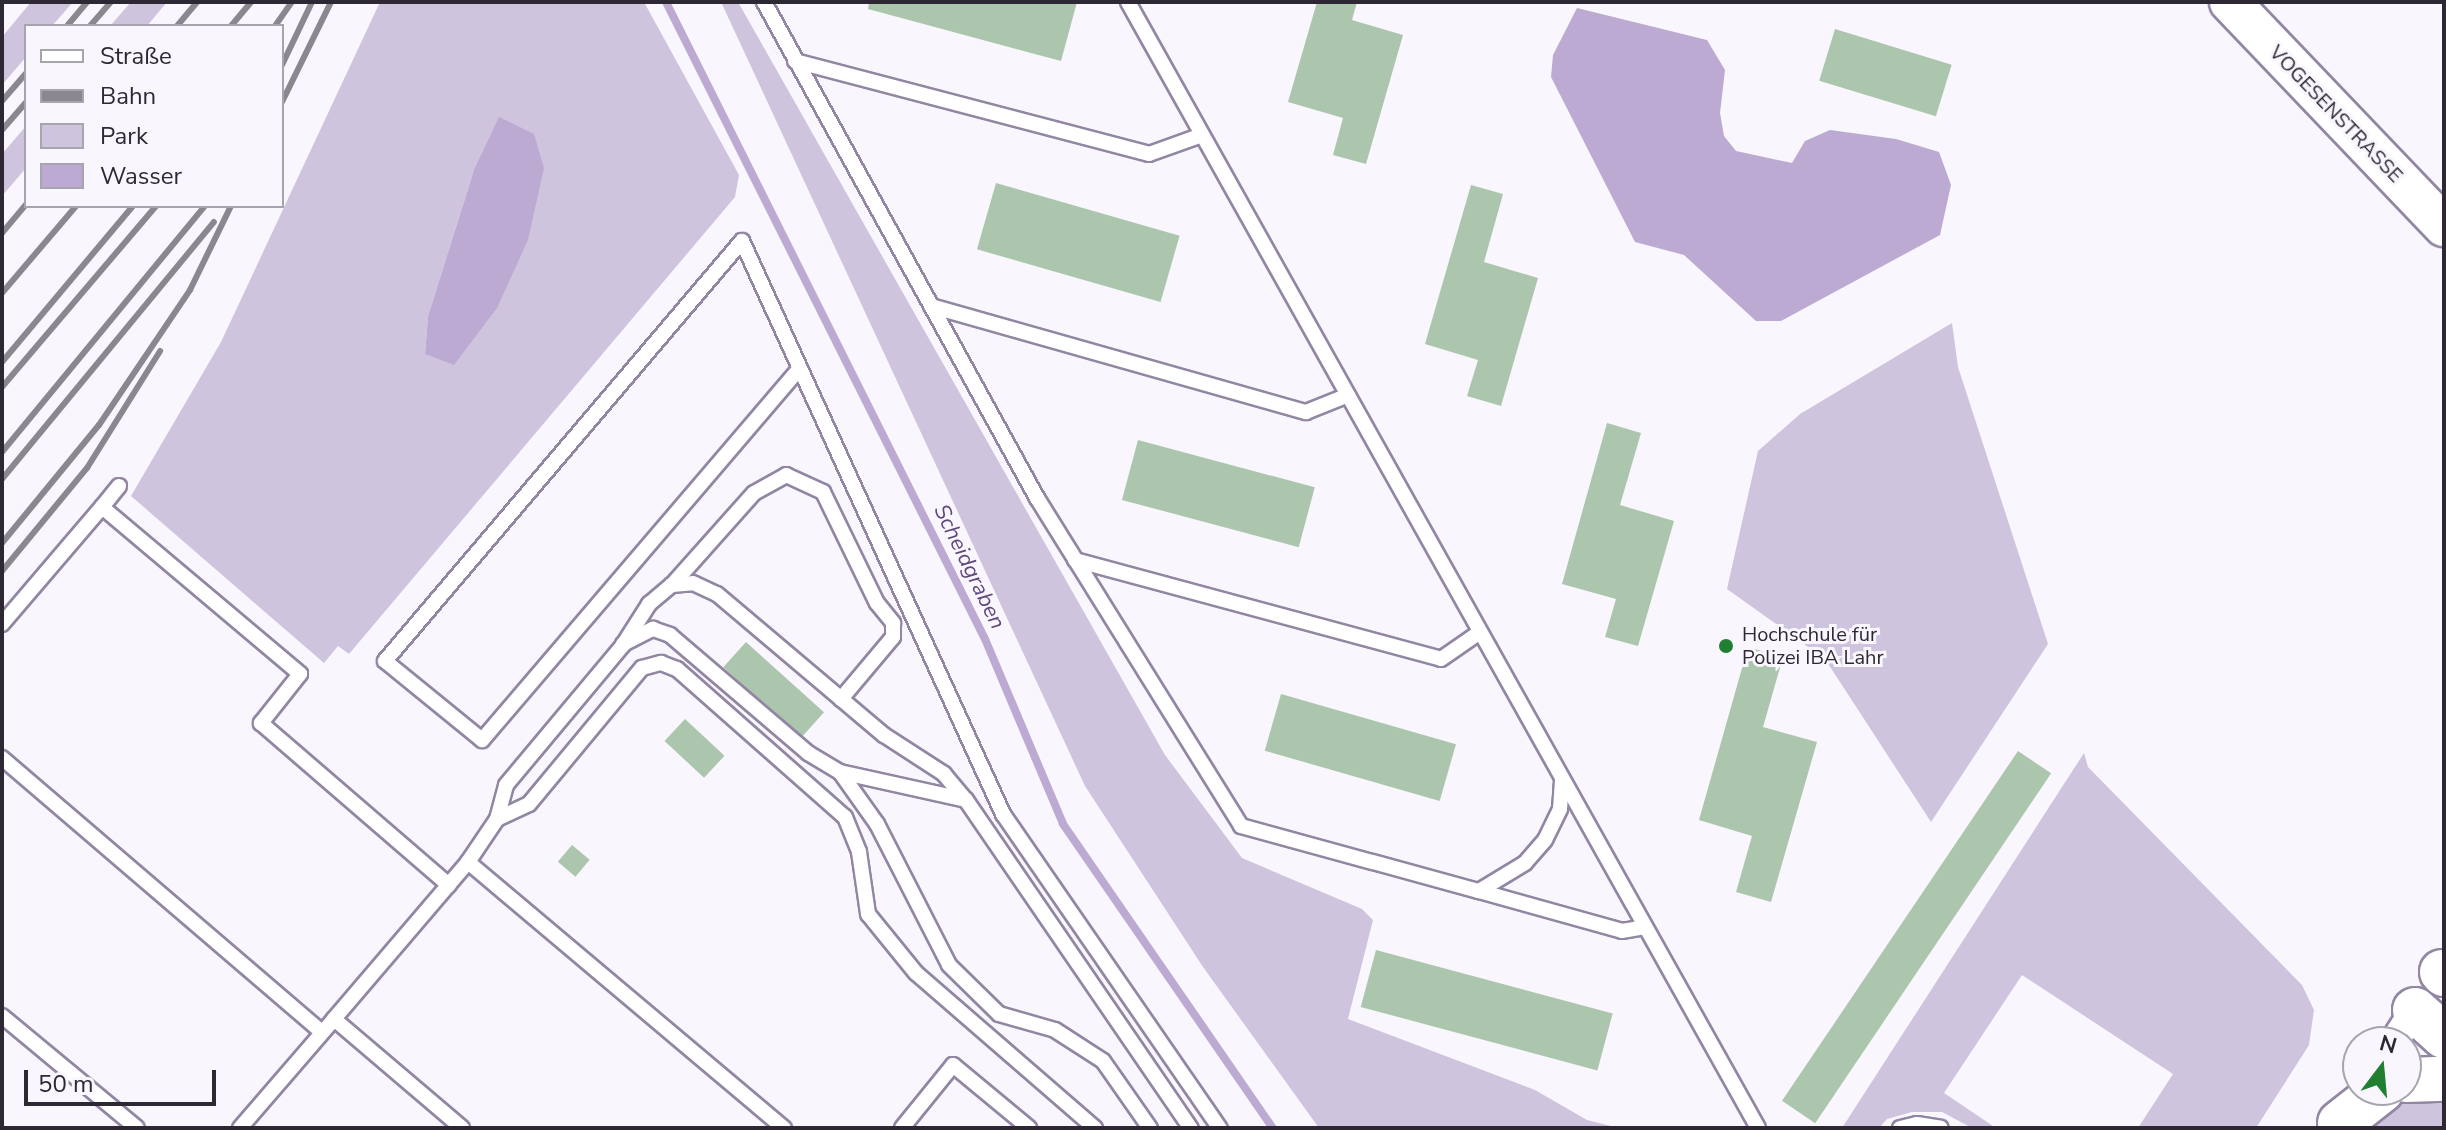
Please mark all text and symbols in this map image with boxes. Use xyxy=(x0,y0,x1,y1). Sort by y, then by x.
legend xyxy=(24,24,284,208)
text: Straße xyxy=(100,40,172,72)
street label: VOGESENSTRASSE xyxy=(2264,40,2408,188)
text: Bahn xyxy=(100,80,156,112)
text: Park xyxy=(100,120,148,152)
text: Wasser xyxy=(100,160,182,192)
water label: Scheidgraben xyxy=(928,500,1010,634)
place label: Hochschule für Polizei IBA Lahr xyxy=(1742,622,1884,669)
marker: Hochschule für Polizei IBA Lahr xyxy=(1717,637,1735,655)
north arrow xyxy=(2342,1026,2422,1106)
text: N xyxy=(2376,1028,2400,1062)
scale bar xyxy=(28,1054,220,1104)
text: 50 m xyxy=(38,1068,94,1100)

